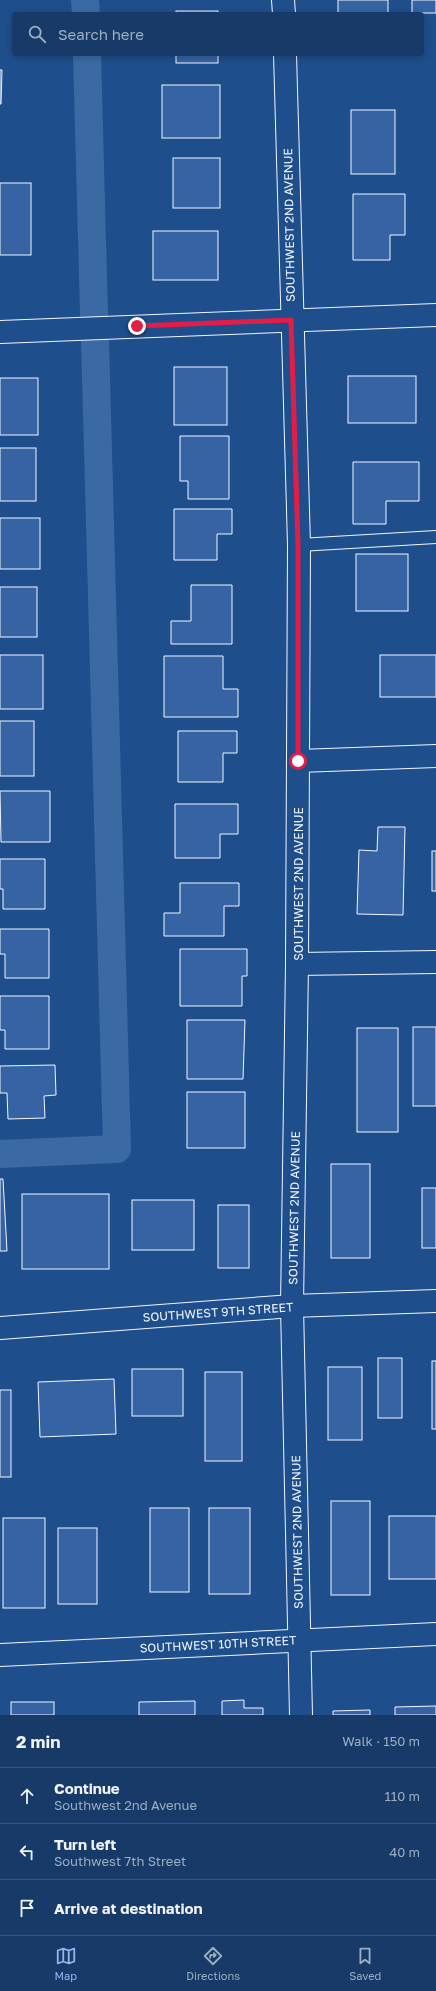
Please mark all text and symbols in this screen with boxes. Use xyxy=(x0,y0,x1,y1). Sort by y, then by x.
search box xyxy=(12,12,424,56)
icon: search xyxy=(26,23,48,45)
text: Search here xyxy=(58,25,144,43)
street label: SOUTHWEST 2ND AVENUE xyxy=(280,148,298,302)
route end xyxy=(128,317,146,335)
route start xyxy=(289,752,307,770)
street label: SOUTHWEST 2ND AVENUE xyxy=(291,807,306,961)
street label: SOUTHWEST 2ND AVENUE xyxy=(285,1131,303,1285)
street label: SOUTHWEST 9TH STREET xyxy=(142,1299,294,1325)
street label: SOUTHWEST 2ND AVENUE xyxy=(288,1455,306,1609)
street label: SOUTHWEST 10TH STREET xyxy=(139,1632,297,1656)
text: 2 min xyxy=(16,1731,60,1752)
text: Walk · 150 m xyxy=(342,1733,420,1749)
text: Continue xyxy=(54,1779,120,1797)
icon: ahead xyxy=(16,1785,38,1807)
text: 110 m xyxy=(385,1788,420,1804)
text: Southwest 2nd Avenue xyxy=(54,1797,197,1813)
text: Turn left xyxy=(54,1835,116,1853)
icon: left xyxy=(16,1841,38,1863)
text: 40 m xyxy=(389,1844,420,1860)
text: Southwest 7th Street xyxy=(54,1853,186,1869)
icon: arrive xyxy=(16,1897,38,1919)
text: Arrive at destination xyxy=(54,1899,203,1917)
tab: Map xyxy=(55,1945,77,1982)
tab: Directions xyxy=(186,1945,240,1982)
tab: Saved xyxy=(349,1945,381,1982)

